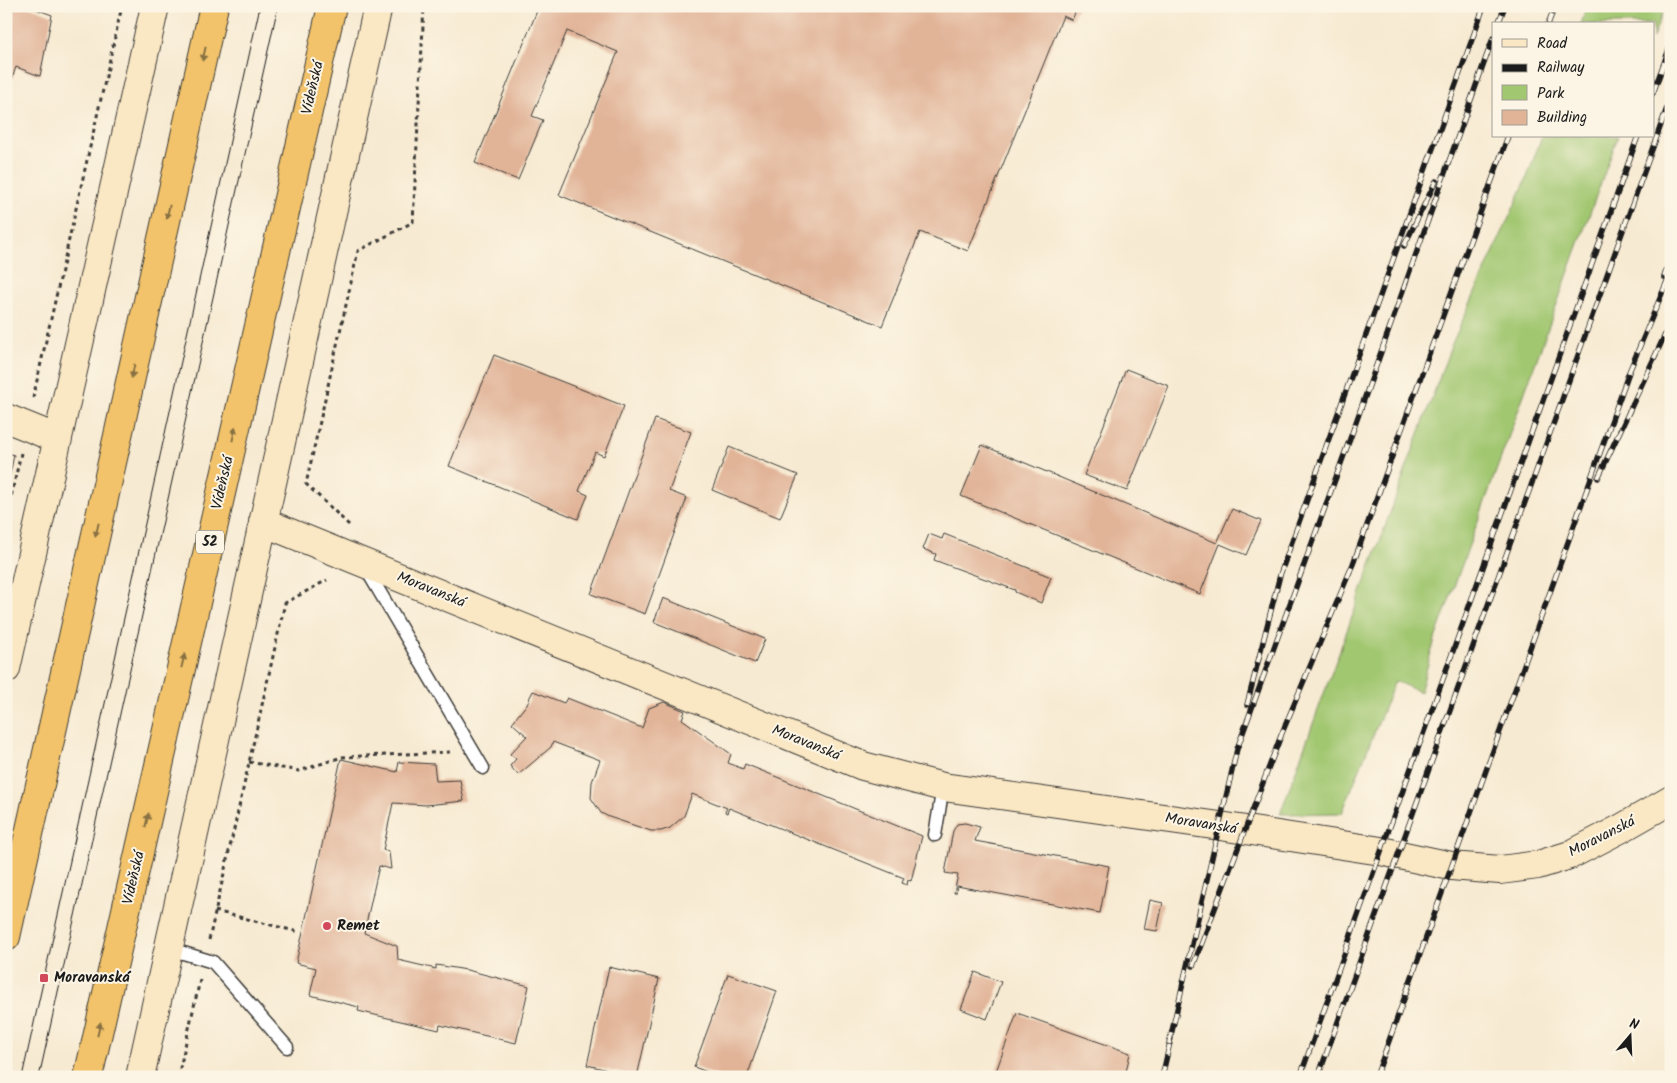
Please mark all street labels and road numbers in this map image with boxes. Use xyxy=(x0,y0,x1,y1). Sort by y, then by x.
street label: Vídeňská xyxy=(295,57,331,117)
street label: Vídeňská xyxy=(205,452,241,512)
road number: 52 xyxy=(196,530,224,554)
street label: Moravanská xyxy=(393,565,471,615)
street label: Moravanská xyxy=(768,718,846,768)
street label: Moravanská xyxy=(1163,806,1241,842)
street label: Moravanská xyxy=(1564,809,1641,864)
street label: Vídeňská xyxy=(116,847,152,907)

